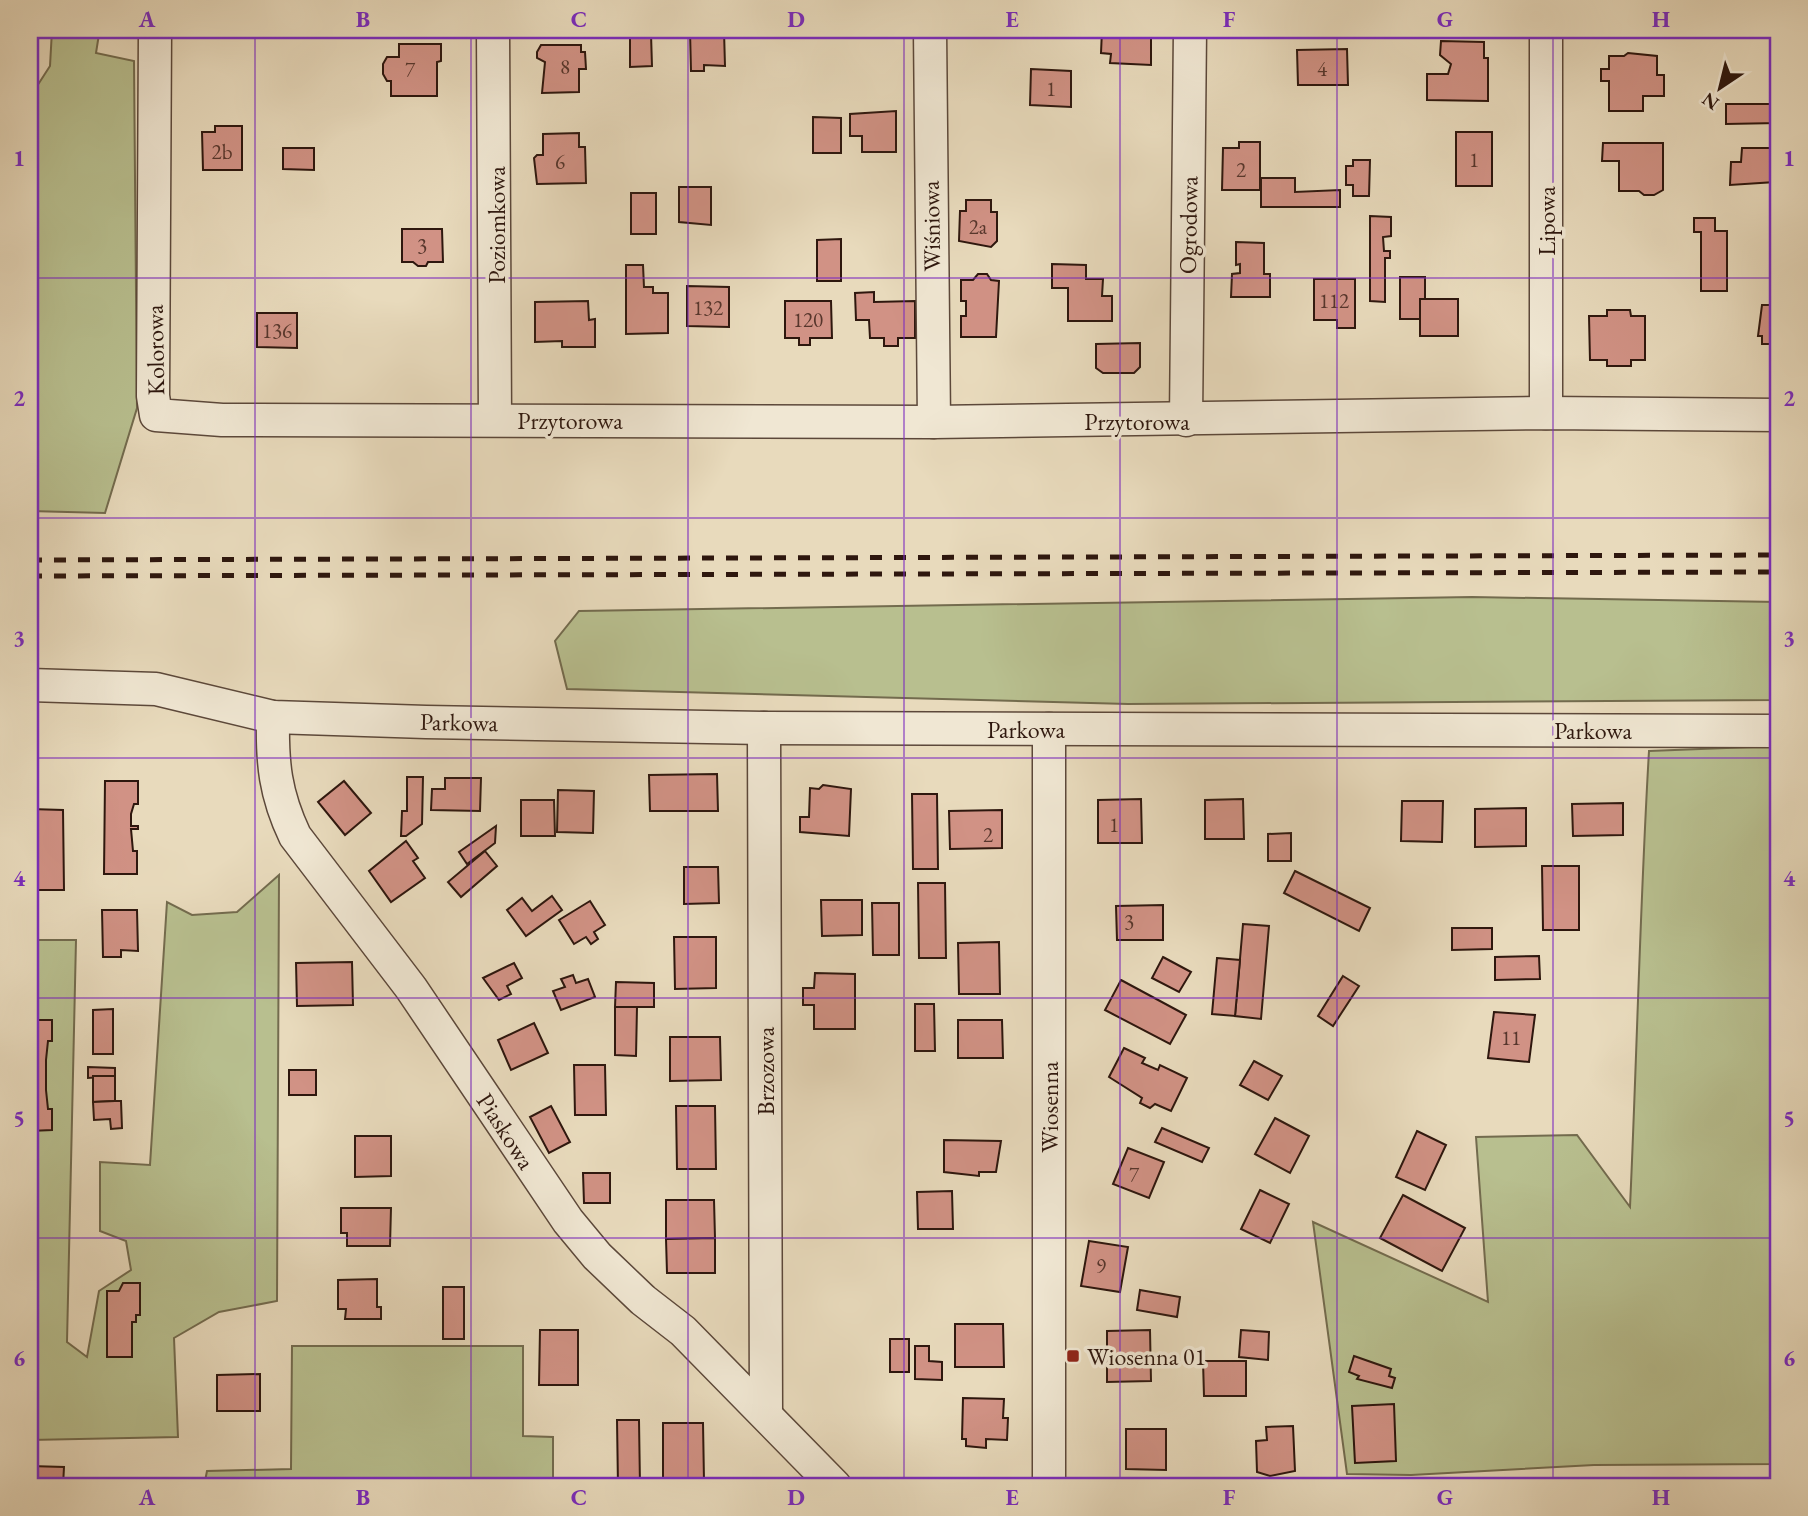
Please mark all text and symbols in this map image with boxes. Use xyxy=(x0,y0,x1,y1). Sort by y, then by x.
text: A xyxy=(138,4,156,34)
text: B xyxy=(356,4,370,34)
text: C xyxy=(571,4,587,34)
text: D xyxy=(787,4,805,34)
text: E xyxy=(1005,4,1019,34)
text: F xyxy=(1223,4,1236,34)
text: G xyxy=(1437,4,1453,34)
text: H xyxy=(1652,4,1670,34)
north arrow xyxy=(1686,52,1756,122)
house number: 8 xyxy=(560,53,570,80)
house number: 4 xyxy=(1317,55,1328,82)
house number: 7 xyxy=(405,56,416,83)
house number: 1 xyxy=(1046,75,1056,102)
text: N xyxy=(1697,87,1724,116)
house number: 2b xyxy=(212,138,233,165)
text: 1 xyxy=(13,143,25,173)
text: 1 xyxy=(1783,143,1795,173)
house number: 1 xyxy=(1469,146,1479,173)
house number: 6 xyxy=(555,148,565,175)
house number: 2 xyxy=(1236,156,1246,183)
street label: Poziomkowa xyxy=(481,166,512,284)
street label: Ogrodowa xyxy=(1172,175,1204,274)
street label: Wiśniowa xyxy=(915,180,947,272)
street label: Lipowa xyxy=(1531,186,1562,256)
house number: 2a xyxy=(969,213,988,240)
house number: 3 xyxy=(417,232,427,259)
house number: 112 xyxy=(1319,287,1349,314)
house number: 132 xyxy=(693,294,723,321)
street label: Kolorowa xyxy=(139,304,171,396)
house number: 120 xyxy=(793,306,823,333)
house number: 136 xyxy=(262,317,292,344)
text: 2 xyxy=(13,383,25,413)
text: 2 xyxy=(1783,383,1795,413)
street label: Przytorowa xyxy=(517,405,623,436)
street label: Przytorowa xyxy=(1084,406,1190,437)
text: 3 xyxy=(13,623,25,653)
text: 3 xyxy=(1783,623,1795,653)
street label: Parkowa xyxy=(420,706,499,738)
street label: Parkowa xyxy=(987,714,1065,745)
street label: Parkowa xyxy=(1554,715,1632,746)
house number: 1 xyxy=(1109,811,1119,838)
house number: 2 xyxy=(983,821,993,848)
text: 4 xyxy=(13,863,26,893)
text: 4 xyxy=(1783,863,1796,893)
house number: 3 xyxy=(1124,908,1134,935)
house number: 11 xyxy=(1501,1024,1521,1051)
street label: Brzozowa xyxy=(750,1026,781,1115)
street label: Wiosenna xyxy=(1034,1061,1065,1153)
street label: Piaskowa xyxy=(470,1087,542,1175)
text: 5 xyxy=(13,1103,25,1133)
text: 5 xyxy=(1783,1103,1795,1133)
house number: 7 xyxy=(1129,1161,1140,1188)
house number: 9 xyxy=(1096,1252,1106,1279)
place label: Wiosenna 01 xyxy=(1087,1341,1206,1372)
text: 6 xyxy=(13,1343,25,1373)
text: 6 xyxy=(1783,1343,1795,1373)
marker: Wiosenna 01 xyxy=(1065,1348,1081,1364)
text: A xyxy=(138,1482,156,1512)
text: B xyxy=(356,1482,370,1512)
text: C xyxy=(571,1482,587,1512)
text: D xyxy=(787,1482,805,1512)
text: E xyxy=(1005,1482,1019,1512)
text: F xyxy=(1223,1482,1236,1512)
text: G xyxy=(1437,1482,1453,1512)
text: H xyxy=(1652,1482,1670,1512)

